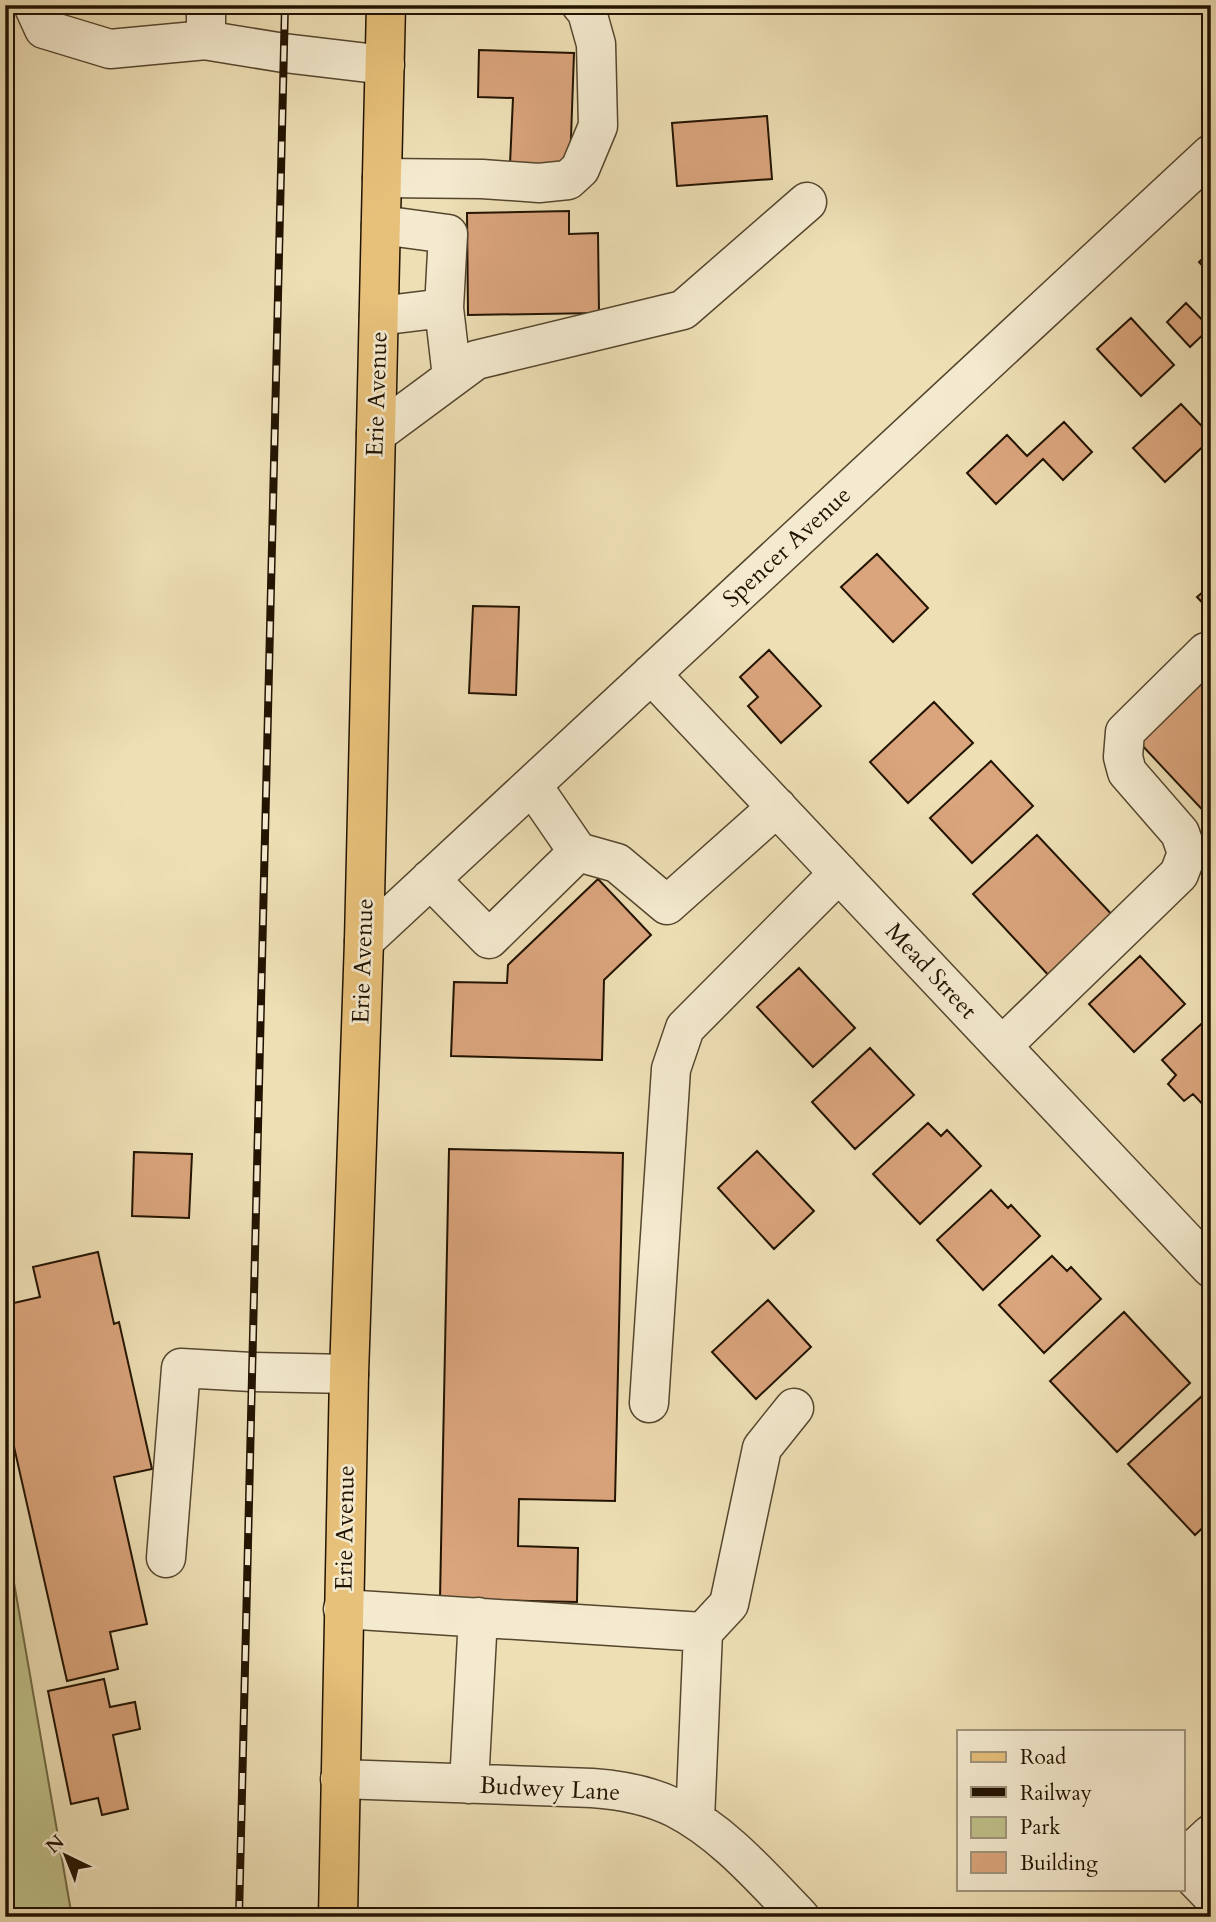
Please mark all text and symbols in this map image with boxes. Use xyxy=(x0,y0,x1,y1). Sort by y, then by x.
street label: Erie Avenue xyxy=(358,331,396,457)
street label: Spencer Avenue xyxy=(716,479,858,615)
street label: Erie Avenue xyxy=(344,898,382,1024)
street label: Mead Street xyxy=(878,916,985,1027)
street label: Erie Avenue xyxy=(327,1465,363,1591)
legend xyxy=(957,1730,1184,1890)
text: Road xyxy=(1020,1743,1066,1772)
street label: Budwey Lane xyxy=(479,1769,621,1809)
text: Railway xyxy=(1020,1779,1092,1808)
text: Park xyxy=(1020,1813,1061,1842)
north arrow xyxy=(32,1820,102,1890)
text: N xyxy=(40,1829,70,1859)
text: Building xyxy=(1020,1849,1098,1878)

